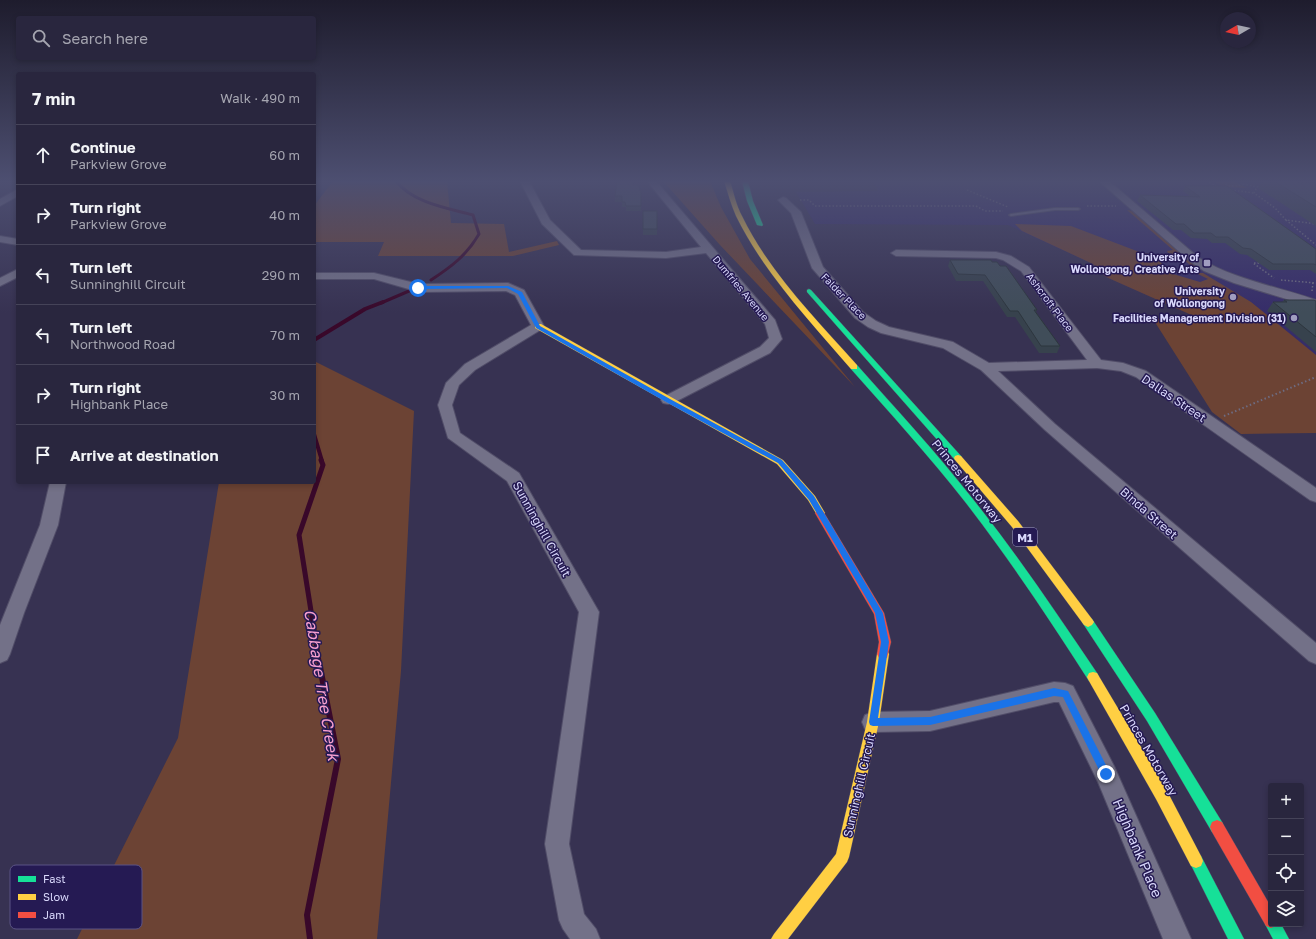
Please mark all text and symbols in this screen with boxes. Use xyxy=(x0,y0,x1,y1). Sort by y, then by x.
north arrow xyxy=(1220,12,1256,48)
search box xyxy=(16,16,316,60)
icon: search xyxy=(30,27,52,49)
text: Search here xyxy=(62,29,148,47)
text: 7 min xyxy=(32,88,75,109)
text: Walk · 490 m xyxy=(220,90,300,106)
text: Continue xyxy=(70,138,136,156)
icon: ahead xyxy=(32,144,54,166)
text: 60 m xyxy=(269,147,300,163)
text: Parkview Grove xyxy=(70,156,166,172)
text: Turn right xyxy=(70,198,141,216)
icon: right xyxy=(32,204,54,226)
text: 40 m xyxy=(269,207,300,223)
text: Parkview Grove xyxy=(70,216,166,232)
place label: University of Wollongong, Creative Arts xyxy=(1070,251,1199,275)
street label: Dumfries Avenue xyxy=(710,253,772,323)
text: Turn left xyxy=(70,258,132,276)
marker: University of Wollongong, Creative Arts xyxy=(1202,258,1212,268)
icon: left xyxy=(32,264,54,286)
text: 290 m xyxy=(262,267,300,283)
street label: Falder Place xyxy=(819,270,869,322)
street label: Ashcroft Place xyxy=(1024,270,1076,334)
text: Sunninghill Circuit xyxy=(70,276,186,292)
route start xyxy=(409,279,427,297)
place label: University of Wollongong xyxy=(1154,285,1225,309)
marker: University of Wollongong xyxy=(1228,292,1238,302)
place label: Facilities Management Division (31) xyxy=(1113,312,1286,324)
marker: Facilities Management Division (31) xyxy=(1289,313,1299,323)
text: Turn left xyxy=(70,318,132,336)
icon: left xyxy=(32,324,54,346)
text: 70 m xyxy=(270,327,300,343)
text: Northwood Road xyxy=(70,336,175,352)
street label: Dallas Street xyxy=(1139,371,1209,425)
text: Turn right xyxy=(70,378,141,396)
icon: right xyxy=(32,384,54,406)
text: 30 m xyxy=(270,387,300,403)
text: Highbank Place xyxy=(70,396,168,412)
street label: Princes Motorway xyxy=(929,436,1005,526)
icon: arrive xyxy=(32,444,54,466)
text: Arrive at destination xyxy=(70,446,219,464)
street label: Sunninghill Circuit xyxy=(510,479,575,579)
street label: Binda Street xyxy=(1117,484,1181,542)
road number: M1 xyxy=(1013,528,1037,546)
water label: Cabbage Tree Creek xyxy=(300,608,344,764)
street label: Princes Motorway xyxy=(1117,702,1181,799)
street label: Sunninghill Circuit xyxy=(840,731,878,839)
route end xyxy=(1097,765,1115,783)
map controls xyxy=(1268,783,1304,927)
button: + xyxy=(1268,783,1304,819)
street label: Highbank Place xyxy=(1110,796,1166,900)
button: − xyxy=(1268,819,1304,855)
button: locate xyxy=(1268,855,1304,891)
legend xyxy=(10,865,142,929)
text: Fast xyxy=(43,872,66,885)
text: Slow xyxy=(43,890,69,903)
button: layers xyxy=(1268,891,1304,927)
text: Jam xyxy=(43,908,65,921)

